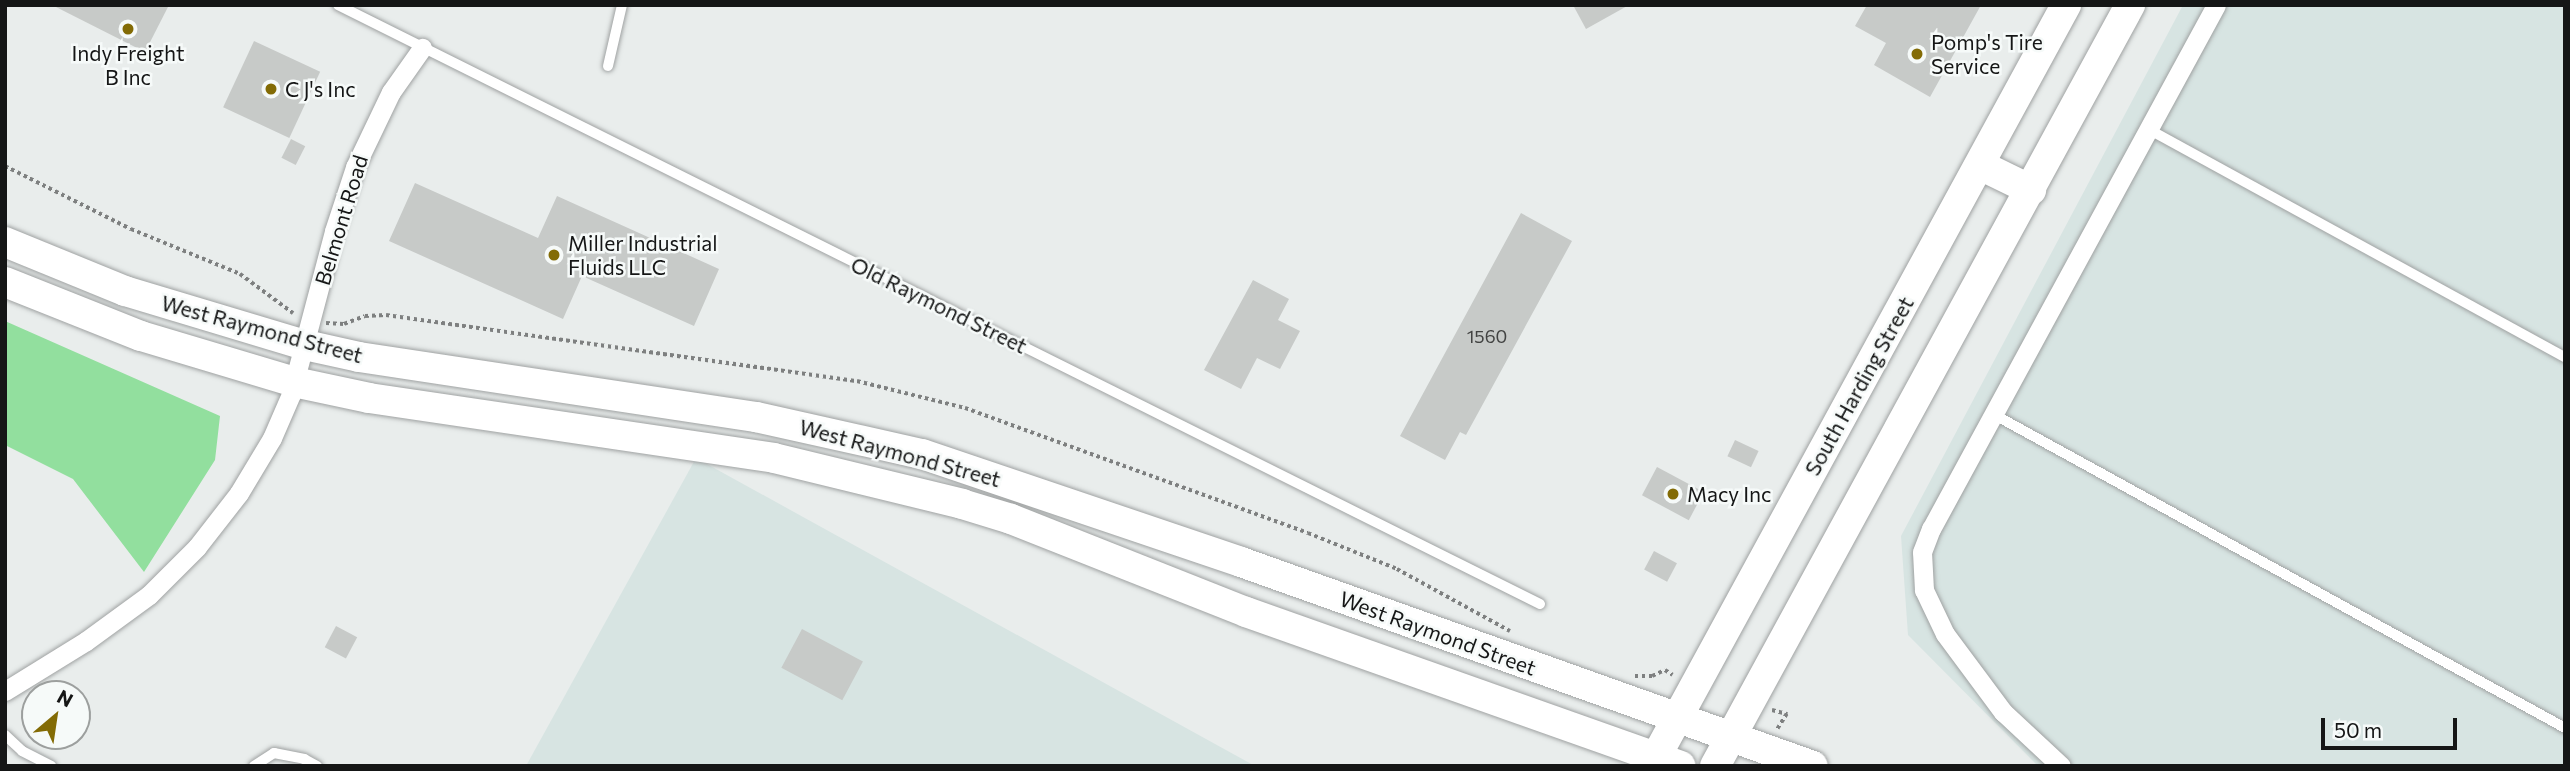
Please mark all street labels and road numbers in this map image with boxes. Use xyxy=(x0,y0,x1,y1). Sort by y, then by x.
street label: Belmont Road xyxy=(309,152,373,288)
street label: Old Raymond Street xyxy=(847,251,1031,359)
street label: West Raymond Street xyxy=(159,290,365,368)
street label: South Harding Street xyxy=(1799,292,1919,480)
street label: West Raymond Street xyxy=(797,414,1003,492)
street label: West Raymond Street xyxy=(1336,586,1540,680)

